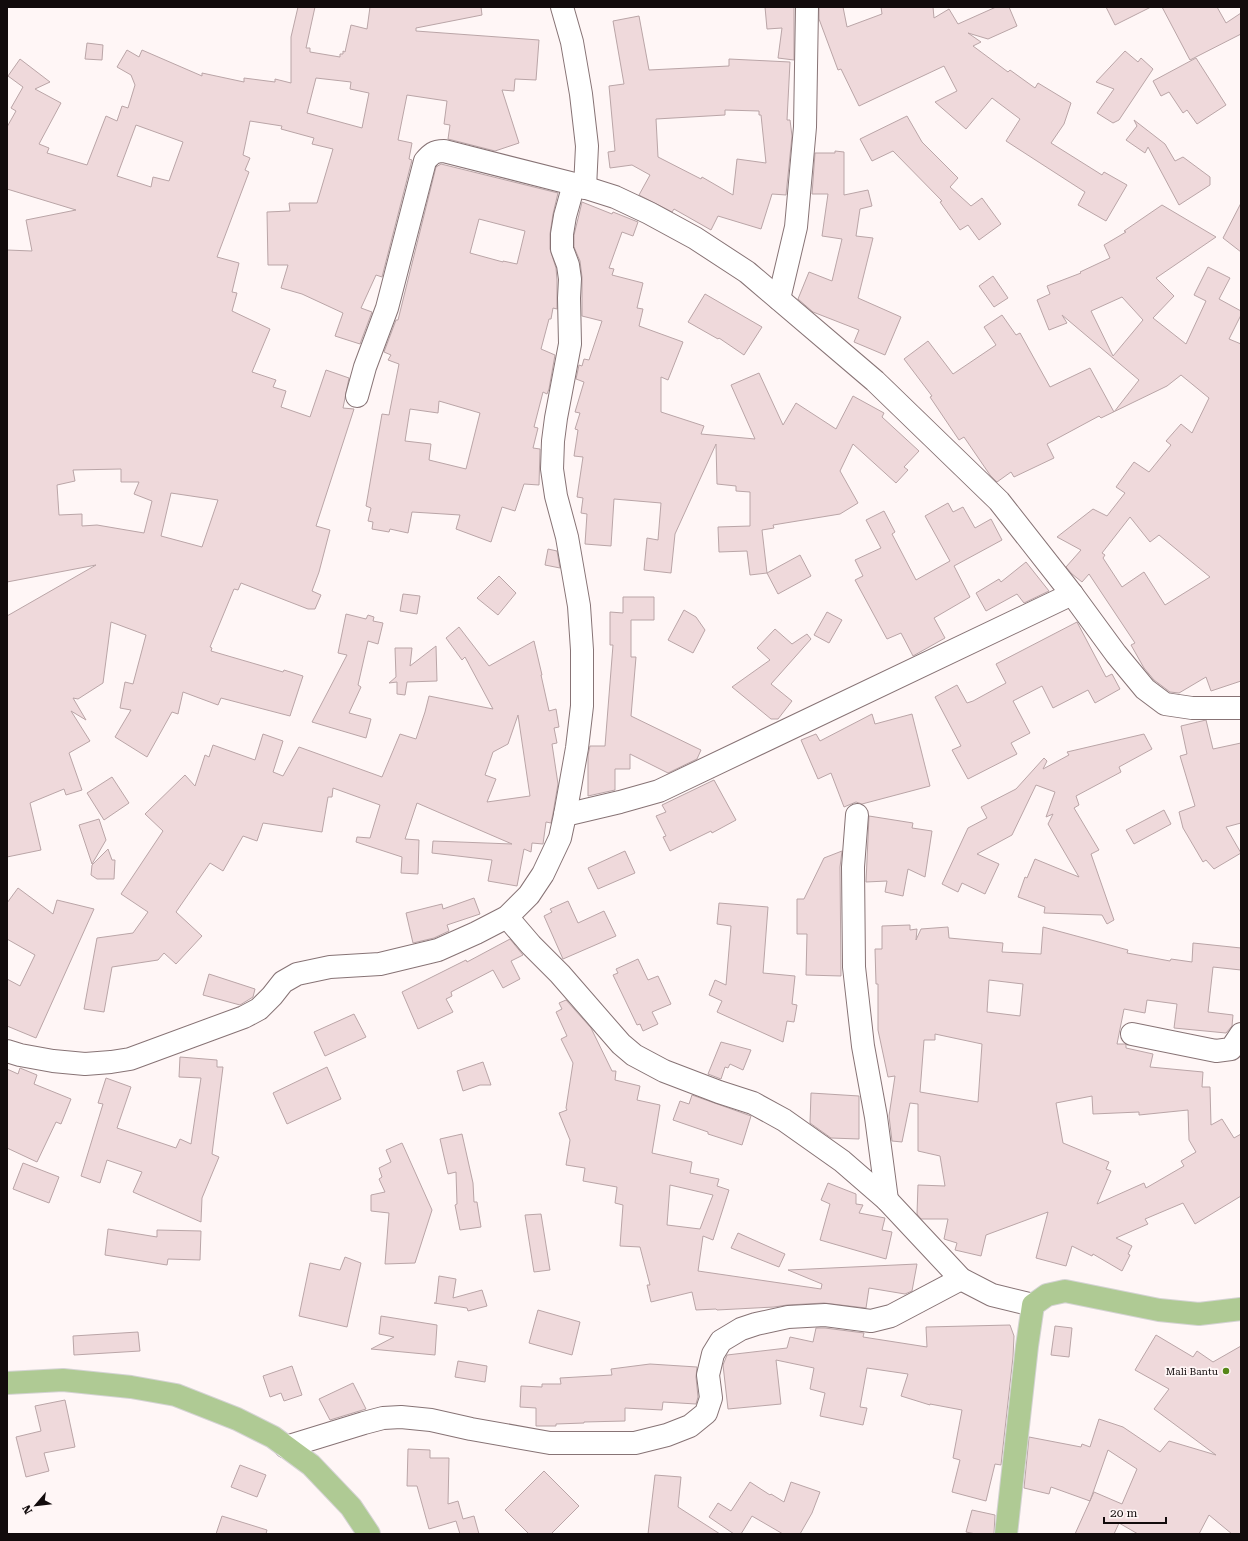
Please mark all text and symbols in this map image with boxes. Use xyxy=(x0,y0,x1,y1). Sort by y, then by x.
place label: Mali Bantu xyxy=(1166,1366,1219,1377)
marker: Mali Bantu xyxy=(1221,1366,1231,1376)
north arrow xyxy=(16,1485,56,1525)
scale bar xyxy=(1104,1499,1166,1525)
text: N xyxy=(20,1502,35,1516)
text: 20 m xyxy=(1110,1506,1137,1520)

